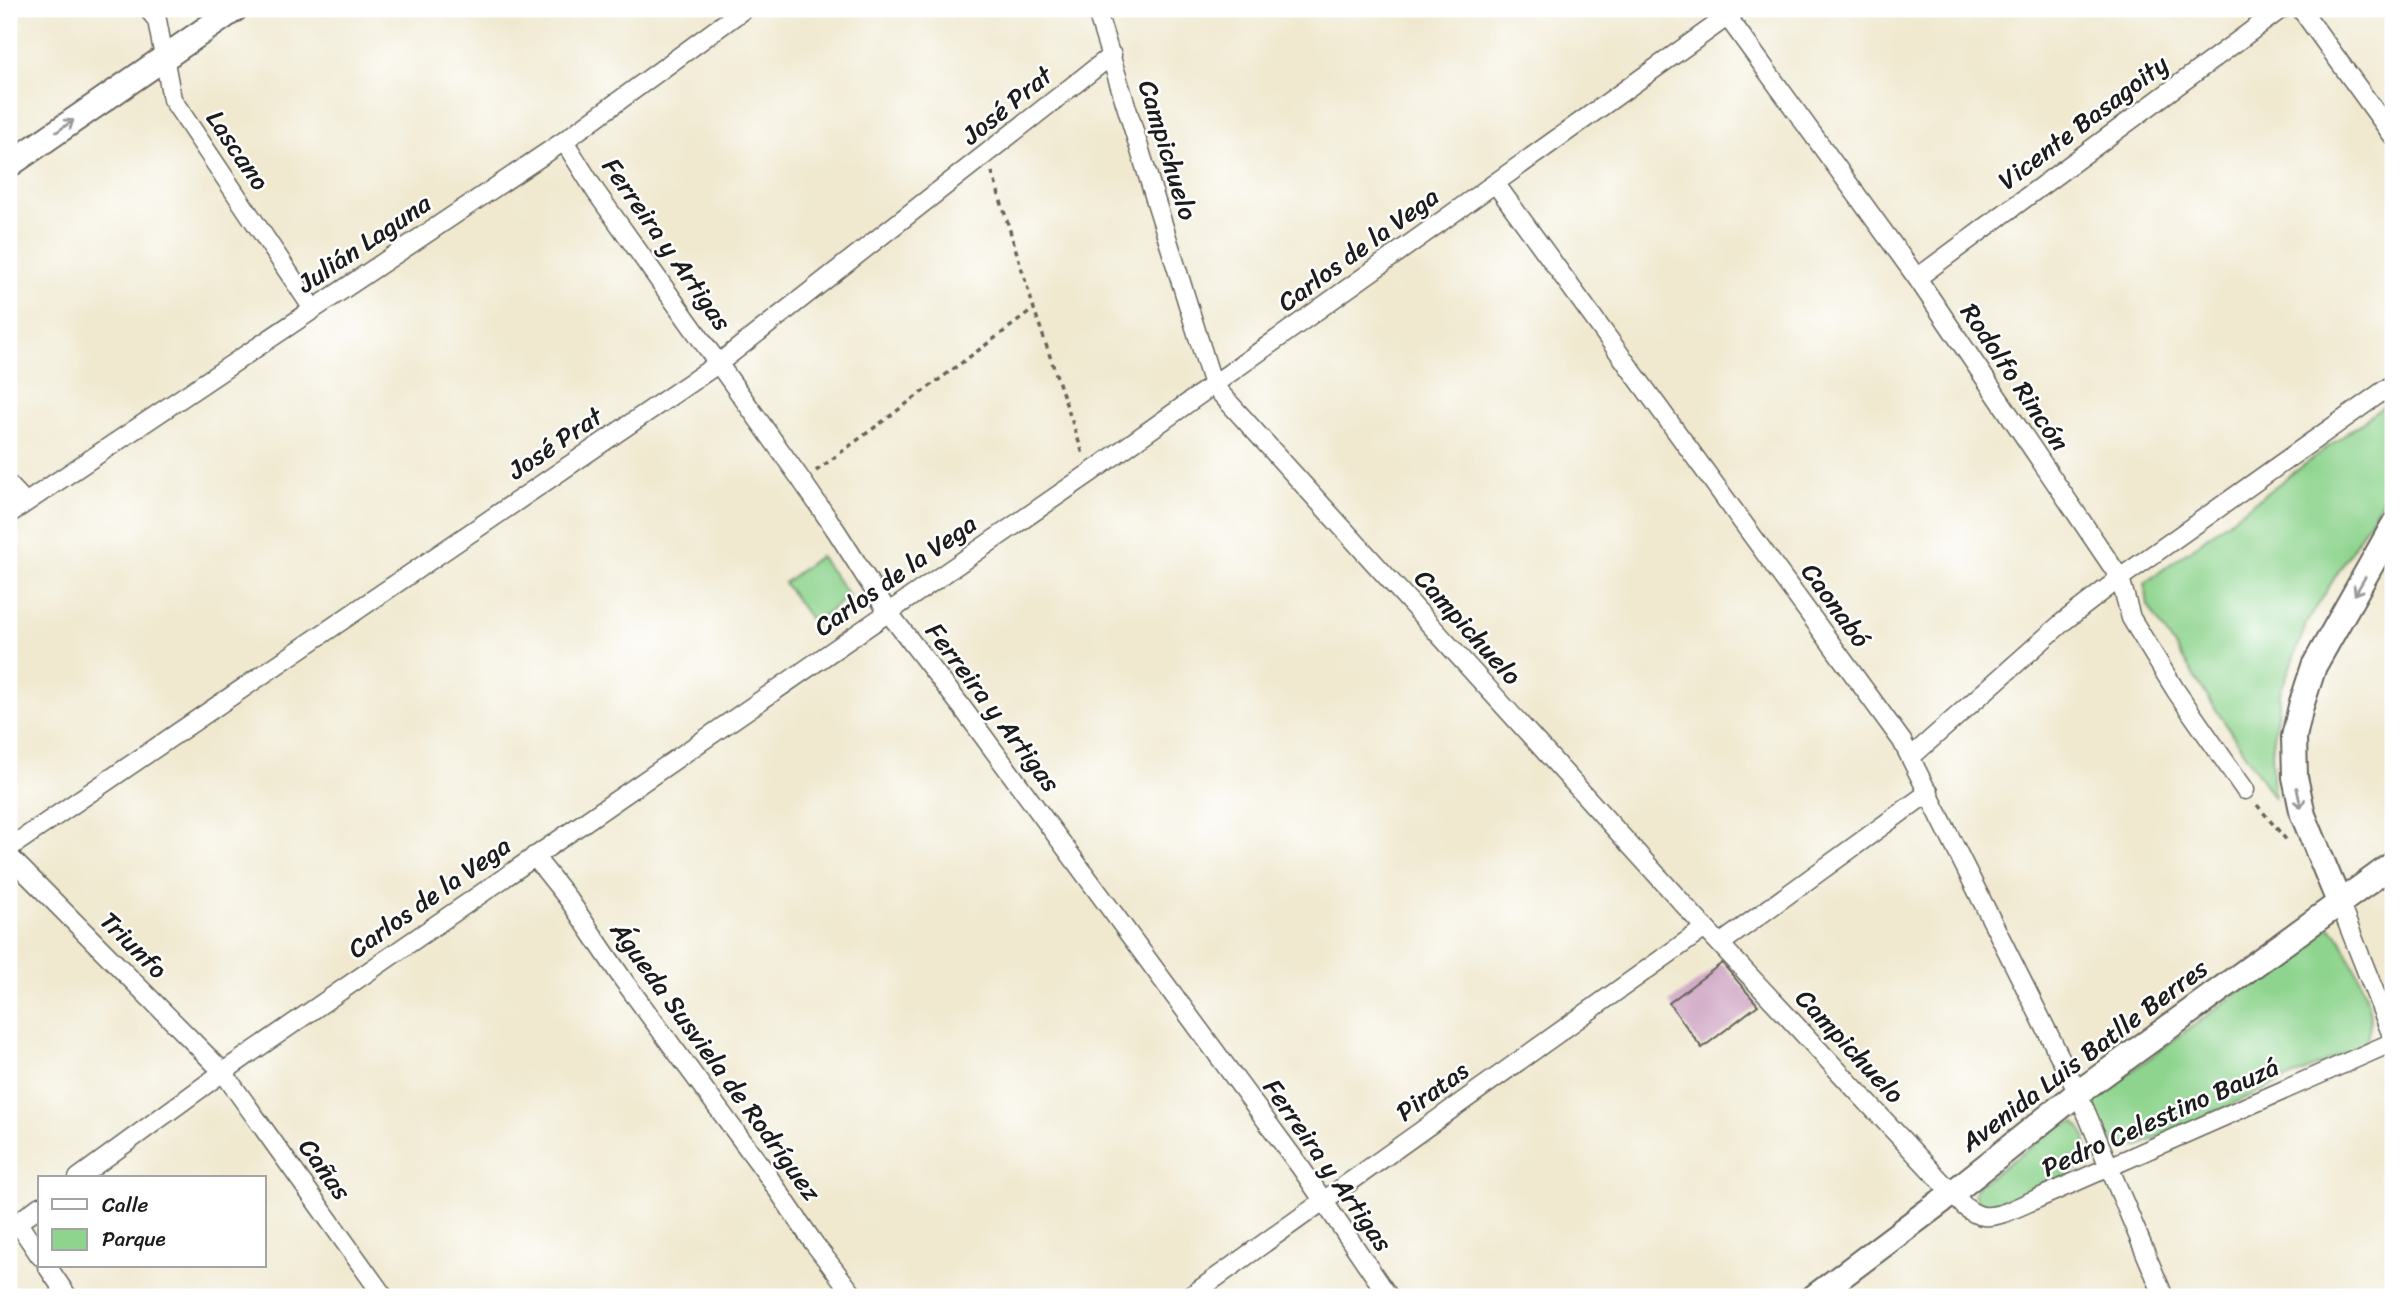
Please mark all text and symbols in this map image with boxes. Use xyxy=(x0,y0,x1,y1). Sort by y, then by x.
street label: Vicente Basagoity xyxy=(1988,42,2179,202)
street label: José Prat xyxy=(950,53,1064,157)
street label: Campichuelo xyxy=(1125,74,1211,226)
street label: Lascano xyxy=(194,100,282,200)
one-way arrow xyxy=(55,119,74,133)
street label: Ferreira y Artigas xyxy=(590,147,744,341)
street label: Carlos de la Vega xyxy=(1267,174,1449,324)
street label: Julián Laguna xyxy=(287,180,441,306)
street label: Rodolfo Rincón xyxy=(1948,293,2082,461)
street label: José Prat xyxy=(497,393,613,493)
street label: Carlos de la Vega xyxy=(804,501,986,649)
street label: Caonabó xyxy=(1789,552,1883,658)
street label: Campichuelo xyxy=(1403,558,1533,696)
one-way arrow xyxy=(2353,575,2367,595)
street label: Ferreira y Artigas xyxy=(913,612,1073,802)
one-way arrow xyxy=(2293,786,2307,809)
street label: Carlos de la Vega xyxy=(338,823,520,971)
street label: Triunfo xyxy=(89,900,179,990)
street label: Águeda Susviela de Rodríguez xyxy=(598,910,834,1212)
street label: Avenida Luis Batlle Berres xyxy=(1949,946,2219,1164)
street label: Campichuelo xyxy=(1784,977,1916,1115)
street label: Pedro Celestino Bauzá xyxy=(2034,1044,2286,1190)
street label: Piratas xyxy=(1385,1048,1479,1134)
street label: Ferreira y Artigas xyxy=(1251,1068,1405,1262)
street label: Cañas xyxy=(286,1128,364,1211)
legend xyxy=(38,1176,266,1268)
text: Calle xyxy=(102,1186,149,1224)
text: Parque xyxy=(102,1220,166,1258)

